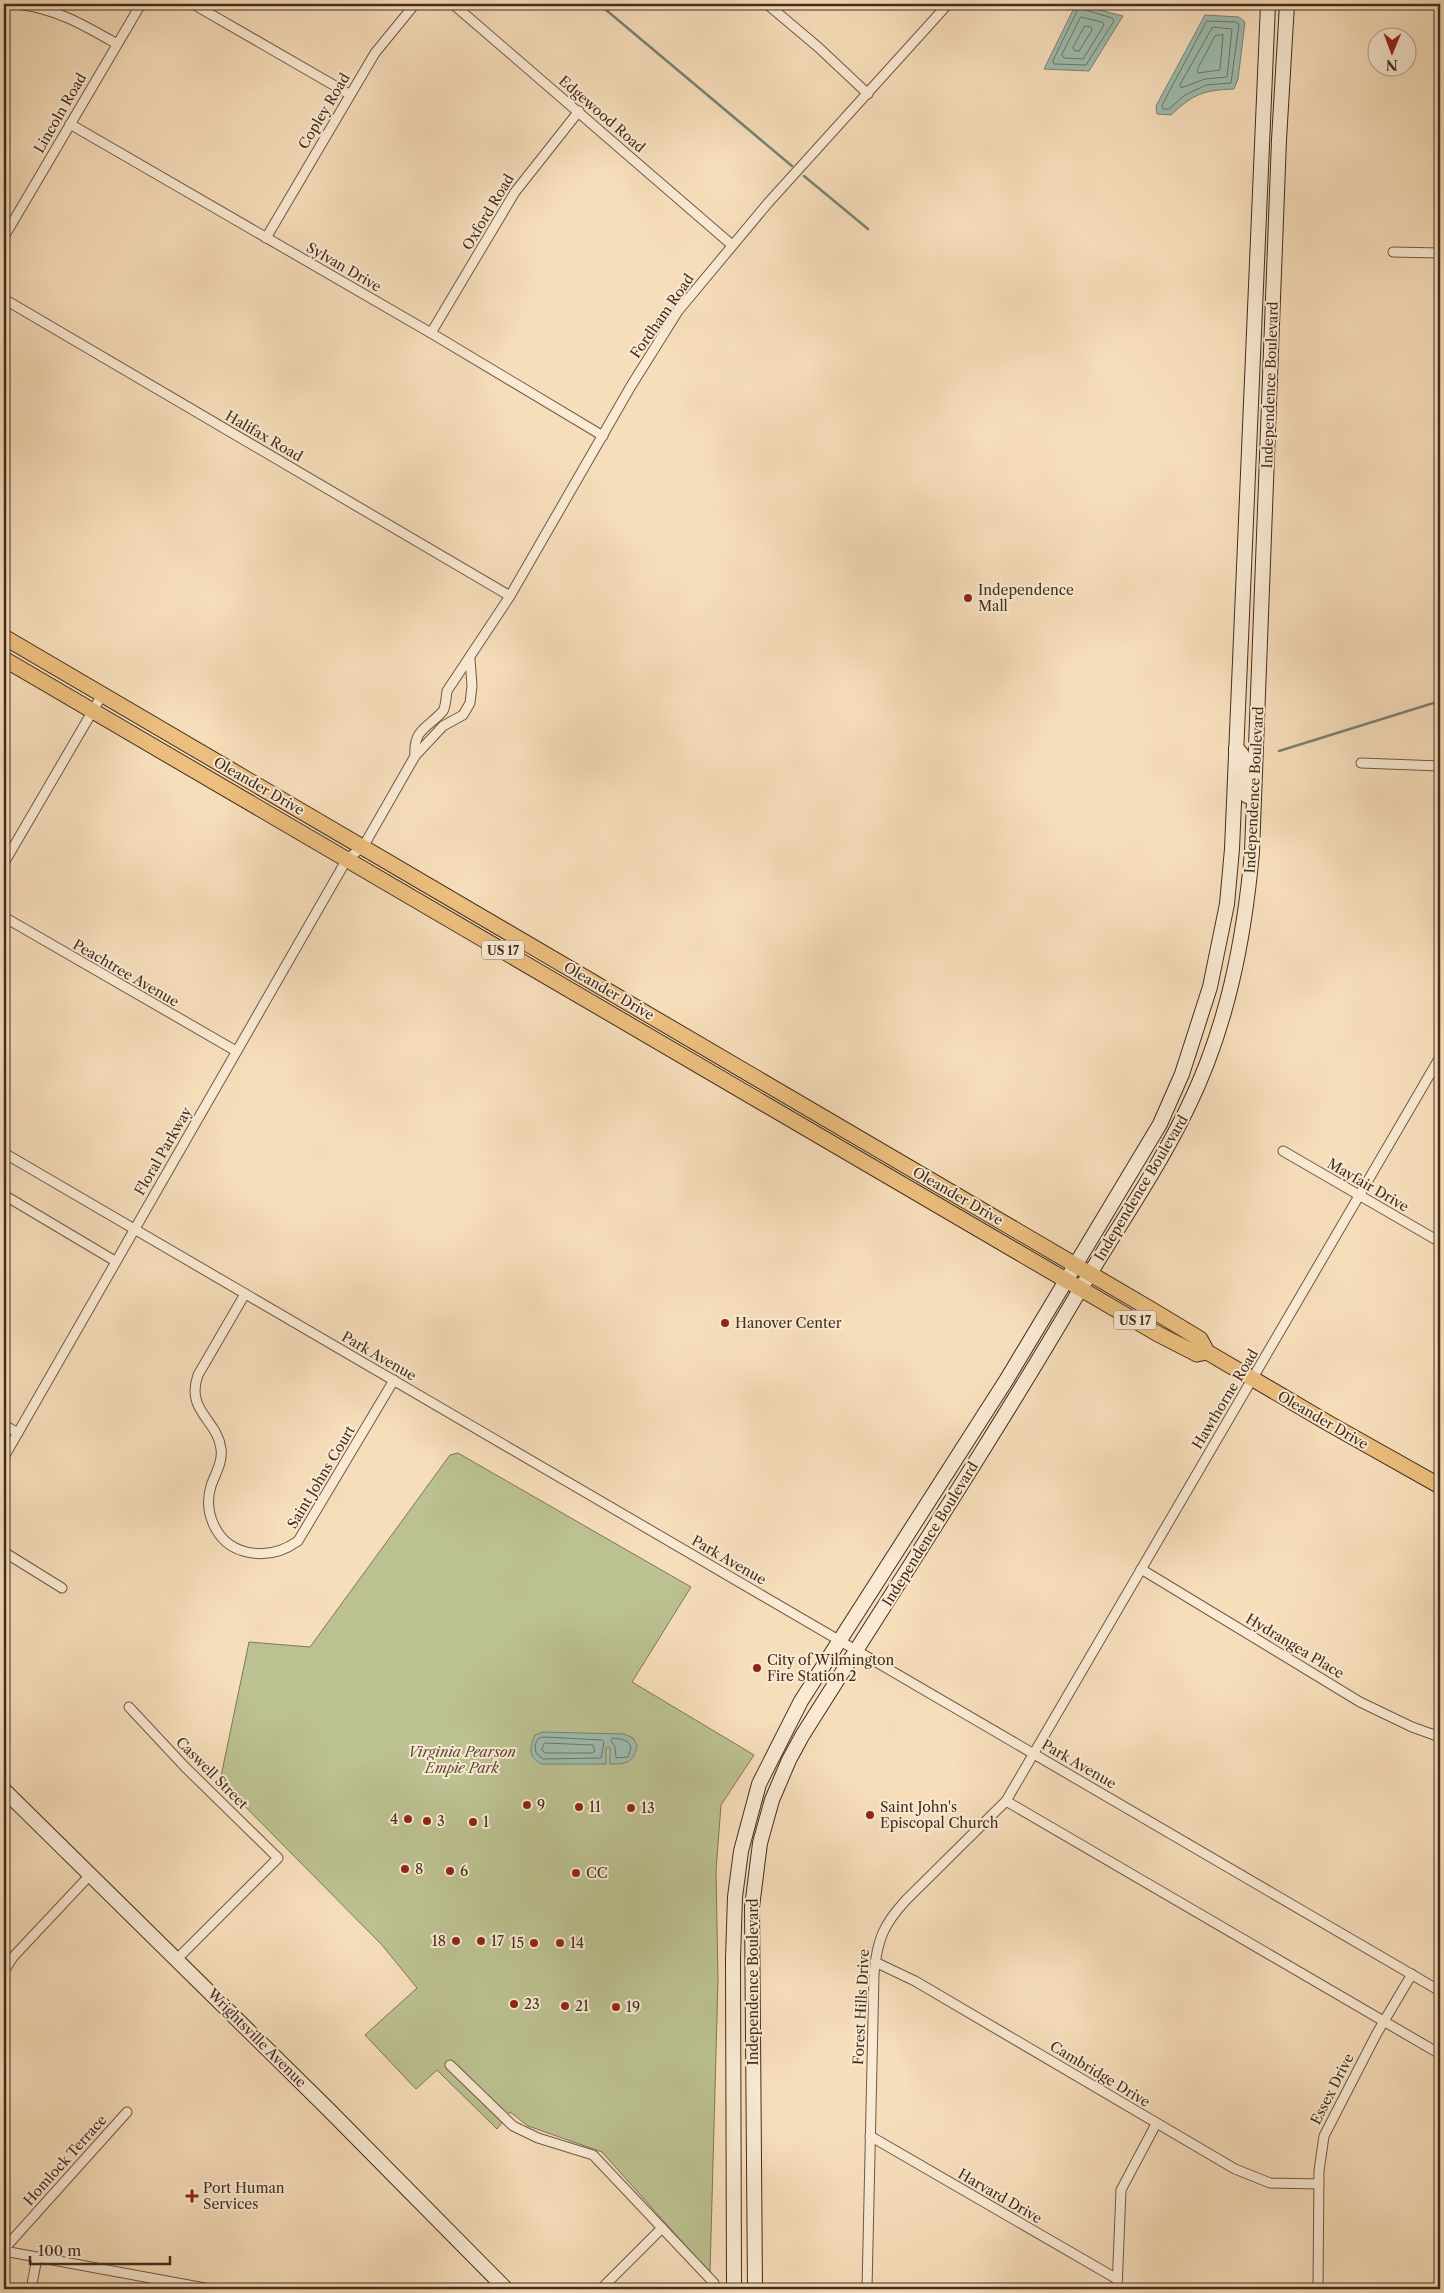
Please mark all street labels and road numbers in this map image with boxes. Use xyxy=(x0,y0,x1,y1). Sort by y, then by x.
street label: Lincoln Road xyxy=(30,69,90,156)
street label: Copley Road xyxy=(294,69,354,152)
street label: Edgewood Road xyxy=(555,72,649,157)
street label: Oxford Road xyxy=(458,170,518,253)
street label: Sylvan Drive xyxy=(303,238,385,296)
street label: Fordham Road xyxy=(626,270,698,362)
street label: Independence Boulevard xyxy=(1258,301,1282,469)
street label: Halifax Road xyxy=(222,407,306,466)
street label: Independence Boulevard xyxy=(1241,706,1267,874)
street label: Oleander Drive xyxy=(210,753,308,819)
street label: Peachtree Avenue xyxy=(70,935,182,1011)
road number: US 17 xyxy=(482,940,524,960)
street label: Oleander Drive xyxy=(560,958,658,1024)
street label: Floral Parkway xyxy=(130,1103,196,1198)
street label: Independence Boulevard xyxy=(1090,1111,1192,1264)
street label: Mayfair Drive xyxy=(1324,1154,1412,1216)
street label: Oleander Drive xyxy=(909,1163,1007,1229)
road number: US 17 xyxy=(1114,1310,1156,1330)
street label: Park Avenue xyxy=(339,1327,420,1385)
street label: Hawthorne Road xyxy=(1188,1345,1262,1452)
street label: Oleander Drive xyxy=(1274,1387,1372,1453)
street label: Saint Johns Court xyxy=(283,1422,359,1532)
street label: Independence Boulevard xyxy=(878,1458,982,1610)
street label: Park Avenue xyxy=(689,1531,770,1589)
street label: Hydrangea Place xyxy=(1243,1610,1348,1683)
street label: Caswell Street xyxy=(172,1733,252,1813)
street label: Park Avenue xyxy=(1039,1735,1120,1793)
street label: Independence Boulevard xyxy=(744,1898,762,2066)
street label: Forest Hills Drive xyxy=(849,1948,873,2065)
street label: Wrightsville Avenue xyxy=(203,1984,310,2091)
street label: Cambridge Drive xyxy=(1047,2037,1153,2111)
street label: Essex Drive xyxy=(1306,2050,1358,2127)
street label: Homlock Terrace xyxy=(20,2111,111,2209)
street label: Harvard Drive xyxy=(955,2165,1045,2227)

